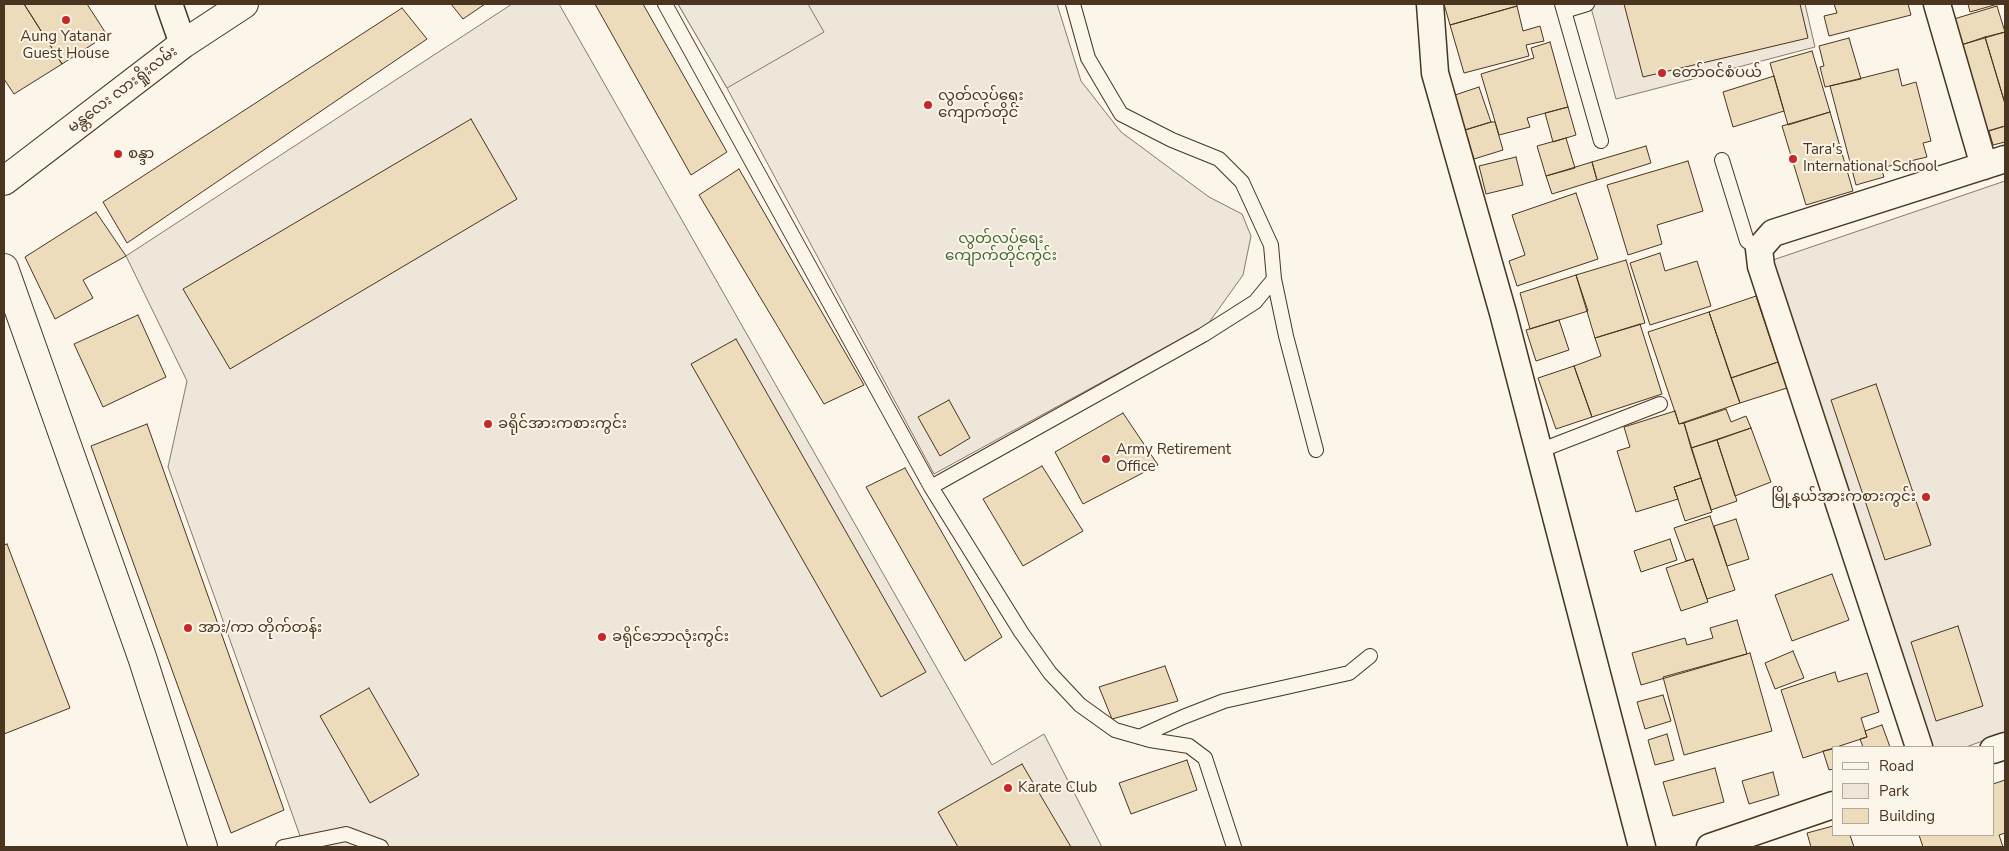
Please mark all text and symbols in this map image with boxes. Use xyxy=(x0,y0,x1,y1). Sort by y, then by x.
marker: Aung Yatanar Guest House xyxy=(60,14,72,26)
place label: Aung Yatanar Guest House xyxy=(20,28,112,63)
street label: မန္တလေး လားရှိုးလမ်း xyxy=(65,43,181,137)
place label: တော်ဝင်စံပယ် xyxy=(1672,64,1762,82)
marker: တော်ဝင်စံပယ် xyxy=(1656,67,1668,79)
place label: လွတ်လပ်ရေး ကျောက်တိုင် xyxy=(938,87,1024,122)
marker: လွတ်လပ်ရေး ကျောက်တိုင် xyxy=(922,99,934,111)
place label: Tara's International School xyxy=(1803,141,1938,176)
place label: စန္ဒာ xyxy=(128,145,154,163)
marker: စန္ဒာ xyxy=(112,148,124,160)
marker: Tara's International School xyxy=(1787,153,1799,165)
park label: လွတ်လပ်ရေး ကျောက်တိုင်ကွင်း xyxy=(945,230,1057,265)
place label: ခရိုင်အားကစားကွင်း xyxy=(498,415,627,433)
marker: ခရိုင်အားကစားကွင်း xyxy=(482,418,494,430)
place label: Army Retirement Office xyxy=(1116,441,1231,476)
marker: Army Retirement Office xyxy=(1100,453,1112,465)
place label: မြို့နယ်အားကစားကွင်း xyxy=(1771,488,1916,506)
marker: မြို့နယ်အားကစားကွင်း xyxy=(1920,491,1932,503)
place label: အား/ကာ တိုက်တန်း xyxy=(198,619,322,637)
marker: အား/ကာ တိုက်တန်း xyxy=(182,622,194,634)
place label: ခရိုင်ဘောလုံးကွင်း xyxy=(612,628,729,646)
marker: ခရိုင်ဘောလုံးကွင်း xyxy=(596,631,608,643)
legend xyxy=(1832,746,1994,836)
text: Road xyxy=(1879,756,1914,776)
place label: Karate Club xyxy=(1018,779,1097,797)
text: Park xyxy=(1879,781,1909,801)
marker: Karate Club xyxy=(1002,782,1014,794)
text: Building xyxy=(1879,806,1935,826)

